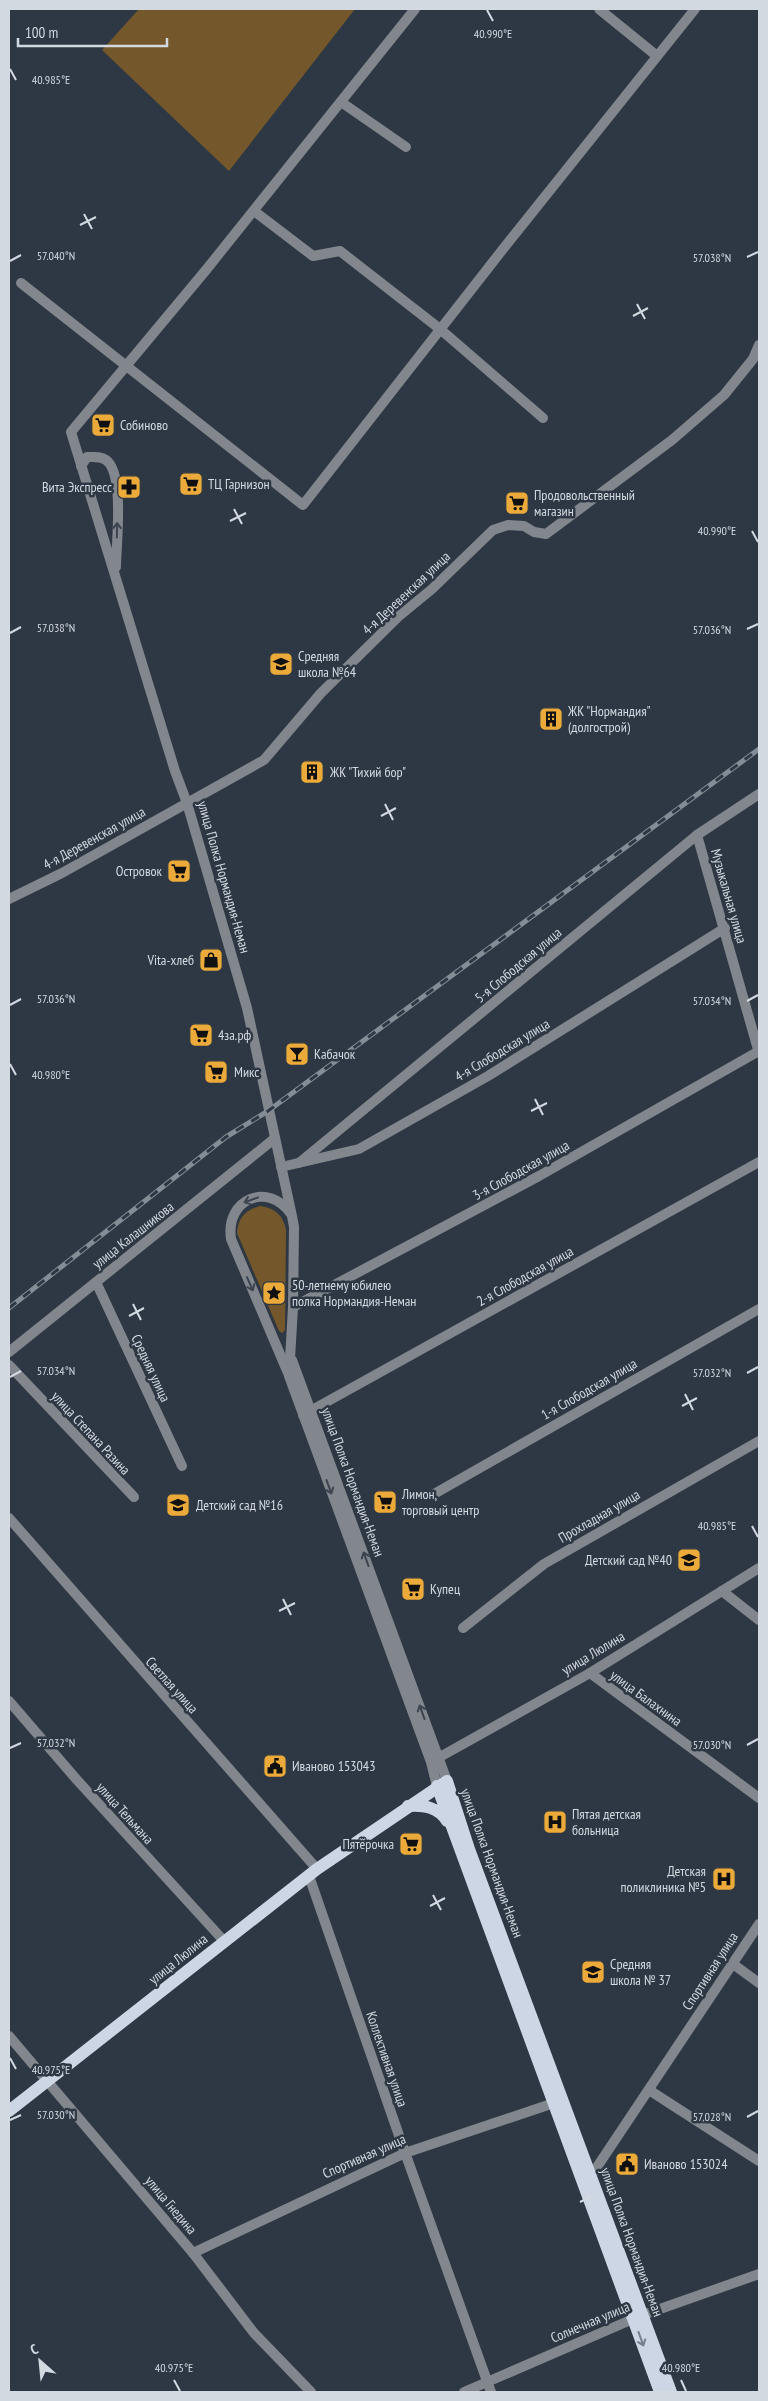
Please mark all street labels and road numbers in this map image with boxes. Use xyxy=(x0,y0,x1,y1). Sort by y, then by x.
street label: 4-я Деревенская улица xyxy=(358,548,454,638)
street label: улица Полка Нормандия-Неман xyxy=(194,799,254,955)
street label: 4-я Деревенская улица xyxy=(40,802,148,874)
street label: Музыкальная улица xyxy=(707,847,751,945)
street label: 5-я Слободская улица xyxy=(471,923,565,1007)
street label: 4-я Слободская улица xyxy=(451,1015,553,1085)
street label: 3-я Слободская улица xyxy=(470,1136,572,1204)
street label: улица Калашникова xyxy=(89,1198,177,1272)
street label: 2-я Слободская улица xyxy=(474,1242,576,1310)
street label: Средняя улица xyxy=(127,1331,175,1405)
street label: 1-я Слободская улица xyxy=(538,1354,640,1424)
street label: улица Степана Разина xyxy=(48,1387,134,1479)
street label: улица Полка Нормандия-Неман xyxy=(318,1405,388,1559)
street label: Прохладная улица xyxy=(555,1485,643,1547)
street label: улица Люлина xyxy=(558,1627,628,1679)
street label: Светлая улица xyxy=(142,1653,202,1717)
street label: улица Балахнина xyxy=(607,1666,685,1730)
street label: улица Тельмана xyxy=(92,1778,158,1848)
street label: улица Полка Нормандия-Неман xyxy=(457,1786,527,1940)
street label: Спортивная улица xyxy=(678,1929,742,2013)
street label: улица Люлина xyxy=(145,1930,211,1988)
street label: Коллективная улица xyxy=(362,2009,412,2109)
street label: Спортивная улица xyxy=(320,2130,408,2182)
street label: улица Полка Нормандия-Неман xyxy=(597,2165,667,2319)
street label: улица Гнедина xyxy=(141,2172,201,2238)
street label: Солнечная улица xyxy=(548,2297,632,2347)

